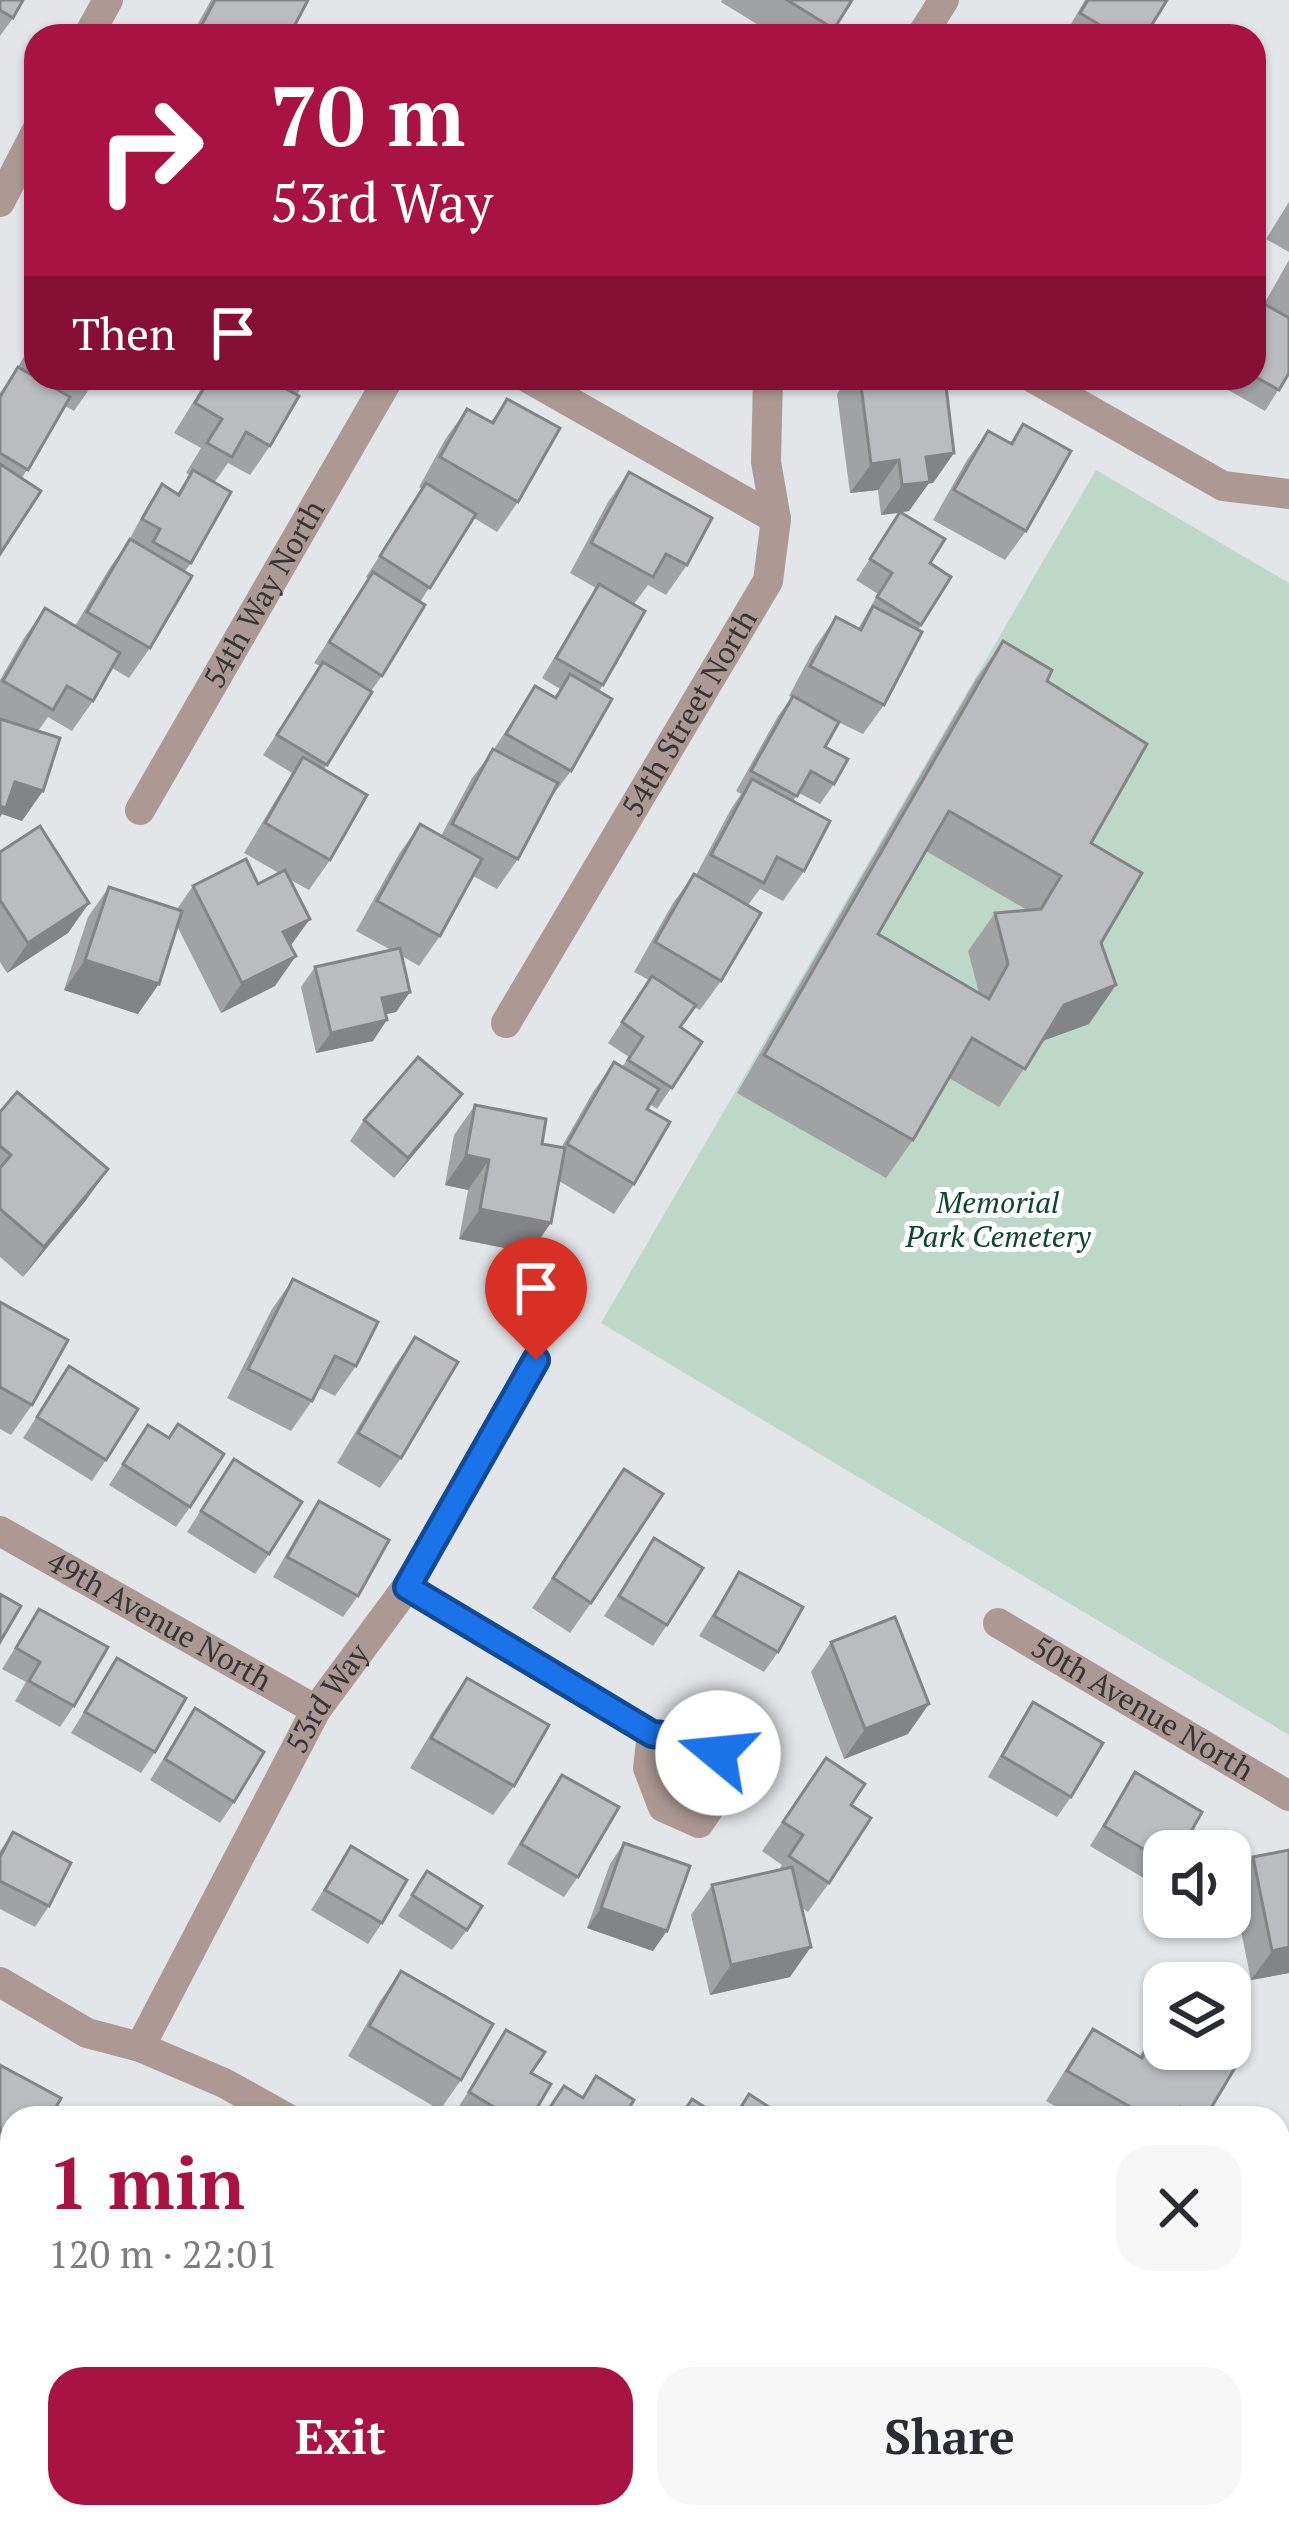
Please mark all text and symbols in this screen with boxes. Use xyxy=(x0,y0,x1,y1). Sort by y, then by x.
text: 70 m xyxy=(270,59,465,170)
icon: right xyxy=(72,72,228,228)
text: 53rd Way xyxy=(270,166,493,237)
icon: arrive xyxy=(200,300,266,366)
text: Then xyxy=(72,303,176,363)
street label: 54th Way North xyxy=(194,492,334,695)
street label: 54th Street North xyxy=(612,602,766,824)
park label: Memorial Park Cemetery xyxy=(904,1182,1092,1256)
pin xyxy=(485,1237,587,1360)
icon: arrive xyxy=(503,1255,569,1321)
street label: 49th Avenue North xyxy=(40,1541,280,1700)
street label: 50th Avenue North xyxy=(1024,1626,1262,1790)
street label: 53rd Way xyxy=(276,1634,378,1760)
position arrow xyxy=(655,1690,781,1816)
map controls xyxy=(1143,1830,1251,2070)
button: sound xyxy=(1143,1830,1251,1938)
button: layers xyxy=(1143,1962,1251,2070)
text: 1 min xyxy=(48,2134,245,2230)
button: close xyxy=(1116,2145,1242,2271)
text: 120 m · 22:01 xyxy=(48,2227,278,2279)
button: Exit xyxy=(48,2367,633,2505)
button: Share xyxy=(657,2367,1242,2505)

